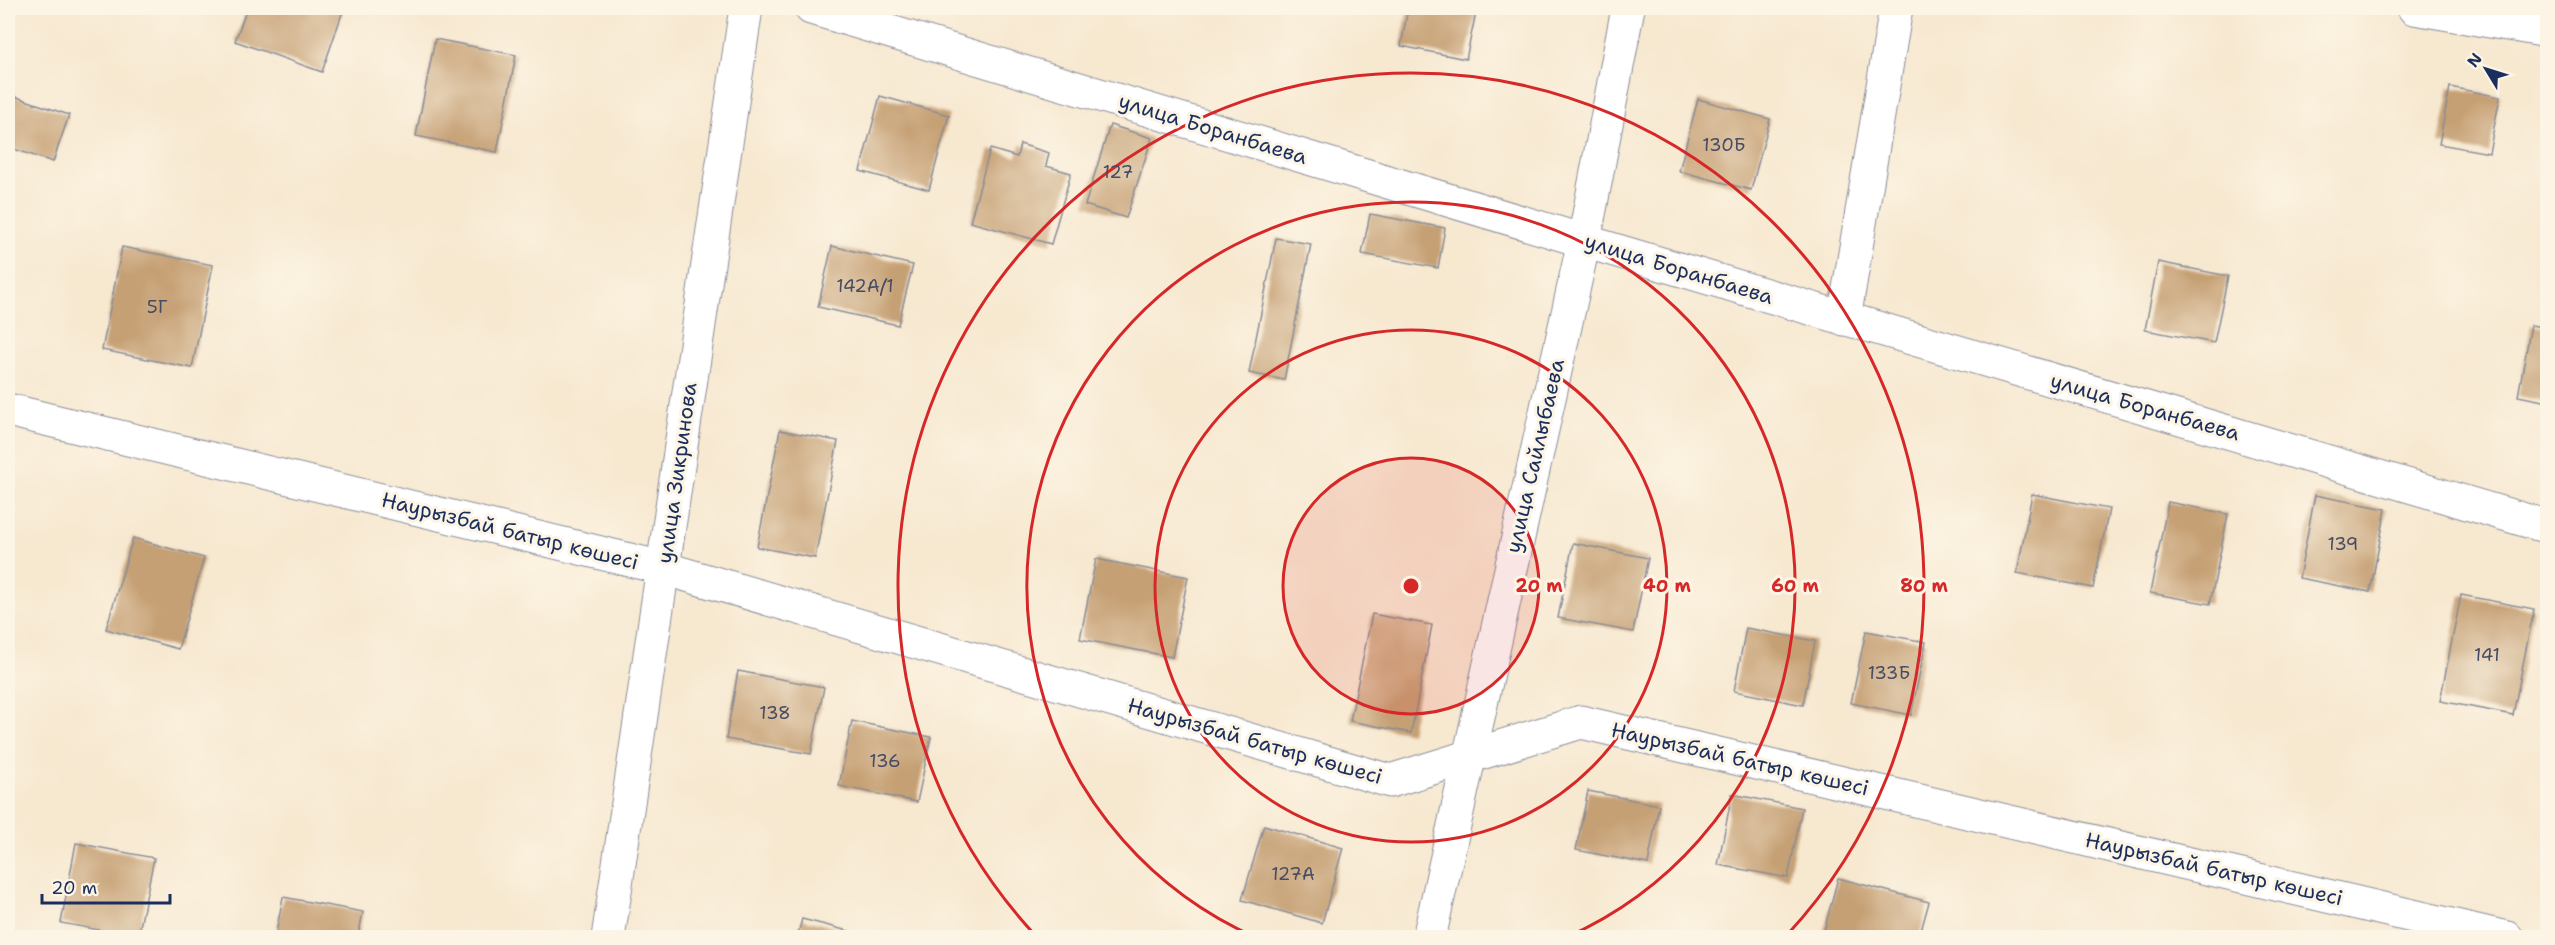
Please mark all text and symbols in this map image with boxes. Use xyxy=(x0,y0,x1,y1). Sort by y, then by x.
north arrow xyxy=(2456,39,2516,99)
text: N xyxy=(2462,49,2487,72)
street label: улица Боранбаева xyxy=(1115,87,1311,171)
house number: 130Б xyxy=(1702,133,1746,157)
house number: 127 xyxy=(1103,160,1133,184)
street label: улица Боранбаева xyxy=(1581,227,1777,311)
house number: 142А/1 xyxy=(836,274,894,298)
house number: 5Г xyxy=(147,295,168,319)
street label: улица Сайлыбаева xyxy=(1499,356,1571,556)
street label: улица Боранбаева xyxy=(2047,367,2243,447)
street label: улица Зикринова xyxy=(650,381,704,565)
street label: Наурызбай батыр көшесі xyxy=(379,486,641,576)
house number: 139 xyxy=(2328,532,2358,556)
text: 20 m xyxy=(1515,574,1563,598)
text: 40 m xyxy=(1643,574,1691,598)
text: 60 m xyxy=(1771,574,1819,598)
text: 80 m xyxy=(1900,574,1948,598)
centre of rings xyxy=(1401,576,1421,596)
house number: 141 xyxy=(2474,643,2500,667)
house number: 133Б xyxy=(1868,661,1910,685)
street label: Наурызбай батыр көшесі xyxy=(1124,691,1386,791)
house number: 138 xyxy=(759,701,791,725)
street label: Наурызбай батыр көшесі xyxy=(1608,716,1872,802)
house number: 136 xyxy=(869,749,901,773)
street label: Наурызбай батыр көшесі xyxy=(2082,826,2346,912)
house number: 127А xyxy=(1271,862,1315,886)
scale bar xyxy=(42,867,170,905)
text: 20 m xyxy=(51,876,97,900)

